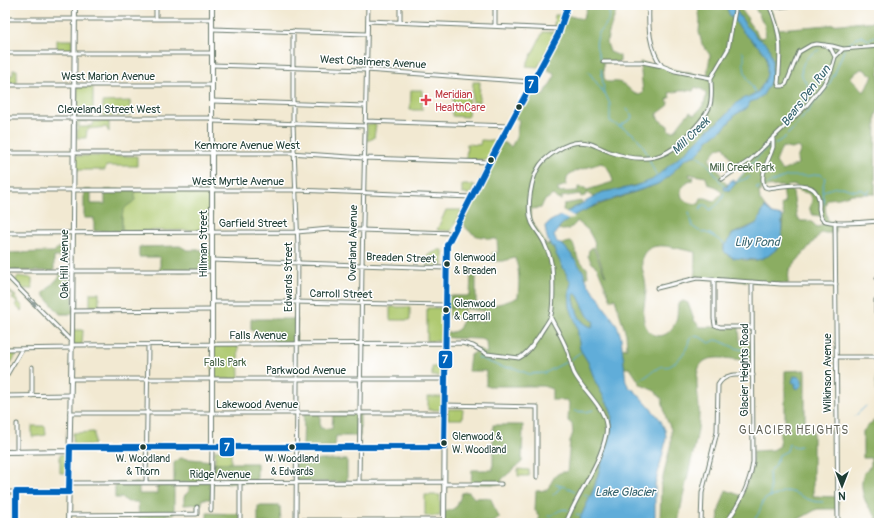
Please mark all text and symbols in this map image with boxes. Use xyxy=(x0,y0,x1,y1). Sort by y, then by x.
street label: West Chalmers Avenue xyxy=(319,53,427,71)
water label: Bears Den Run xyxy=(778,61,835,130)
street label: West Marion Avenue xyxy=(61,70,155,83)
line badge: 7 xyxy=(524,75,539,94)
text: 7 xyxy=(528,78,534,91)
place label: Meridian HealthCare xyxy=(435,88,486,114)
marker: Meridian HealthCare xyxy=(420,94,432,106)
unlabelled marker xyxy=(514,102,524,112)
street label: Cleveland Street West xyxy=(58,103,161,116)
water label: Mill Creek xyxy=(669,113,714,158)
street label: Kenmore Avenue West xyxy=(194,139,300,152)
unlabelled marker xyxy=(486,155,496,165)
park label: Mill Creek Park xyxy=(709,161,775,174)
street label: West Myrtle Avenue xyxy=(192,175,284,188)
street label: Overland Avenue xyxy=(346,204,360,281)
street label: Hillman Street xyxy=(197,210,210,278)
street label: Garfield Street xyxy=(219,217,288,230)
street label: Oak Hill Avenue xyxy=(58,229,71,299)
water label: Lily Pond xyxy=(734,235,782,250)
street label: Edwards Street xyxy=(282,241,295,312)
street label: Breaden Street xyxy=(366,250,437,266)
place label: Glenwood & Breaden xyxy=(454,252,497,277)
marker: Glenwood & Breaden xyxy=(442,259,452,269)
street label: Carroll Street xyxy=(309,287,373,301)
one-way arrow xyxy=(27,297,37,307)
place label: Glenwood & Carroll xyxy=(454,298,496,323)
marker: Glenwood & Carroll xyxy=(441,305,451,315)
street label: Glacier Heights Road xyxy=(738,323,751,417)
street label: Falls Avenue xyxy=(229,329,287,342)
street label: Wilkinson Avenue xyxy=(821,333,834,413)
line badge: 7 xyxy=(438,350,453,369)
text: 7 xyxy=(442,353,448,366)
park label: Falls Park xyxy=(204,356,247,369)
street label: Parkwood Avenue xyxy=(266,364,347,377)
street label: Lakewood Avenue xyxy=(216,398,299,411)
district label: GLACIER HEIGHTS xyxy=(739,423,849,438)
place label: Glenwood & W. Woodland xyxy=(452,431,506,456)
line badge: 7 xyxy=(219,437,235,457)
marker: Glenwood & W. Woodland xyxy=(439,438,449,448)
text: 7 xyxy=(224,441,230,454)
marker: W. Woodland & Thorn xyxy=(138,442,148,452)
marker: W. Woodland & Edwards xyxy=(287,442,297,452)
place label: W. Woodland & Thorn xyxy=(116,453,170,478)
place label: W. Woodland & Edwards xyxy=(265,453,319,478)
north arrow xyxy=(822,466,862,506)
street label: Ridge Avenue xyxy=(190,468,251,481)
water label: Lake Glacier xyxy=(595,485,657,500)
text: N xyxy=(838,489,846,502)

